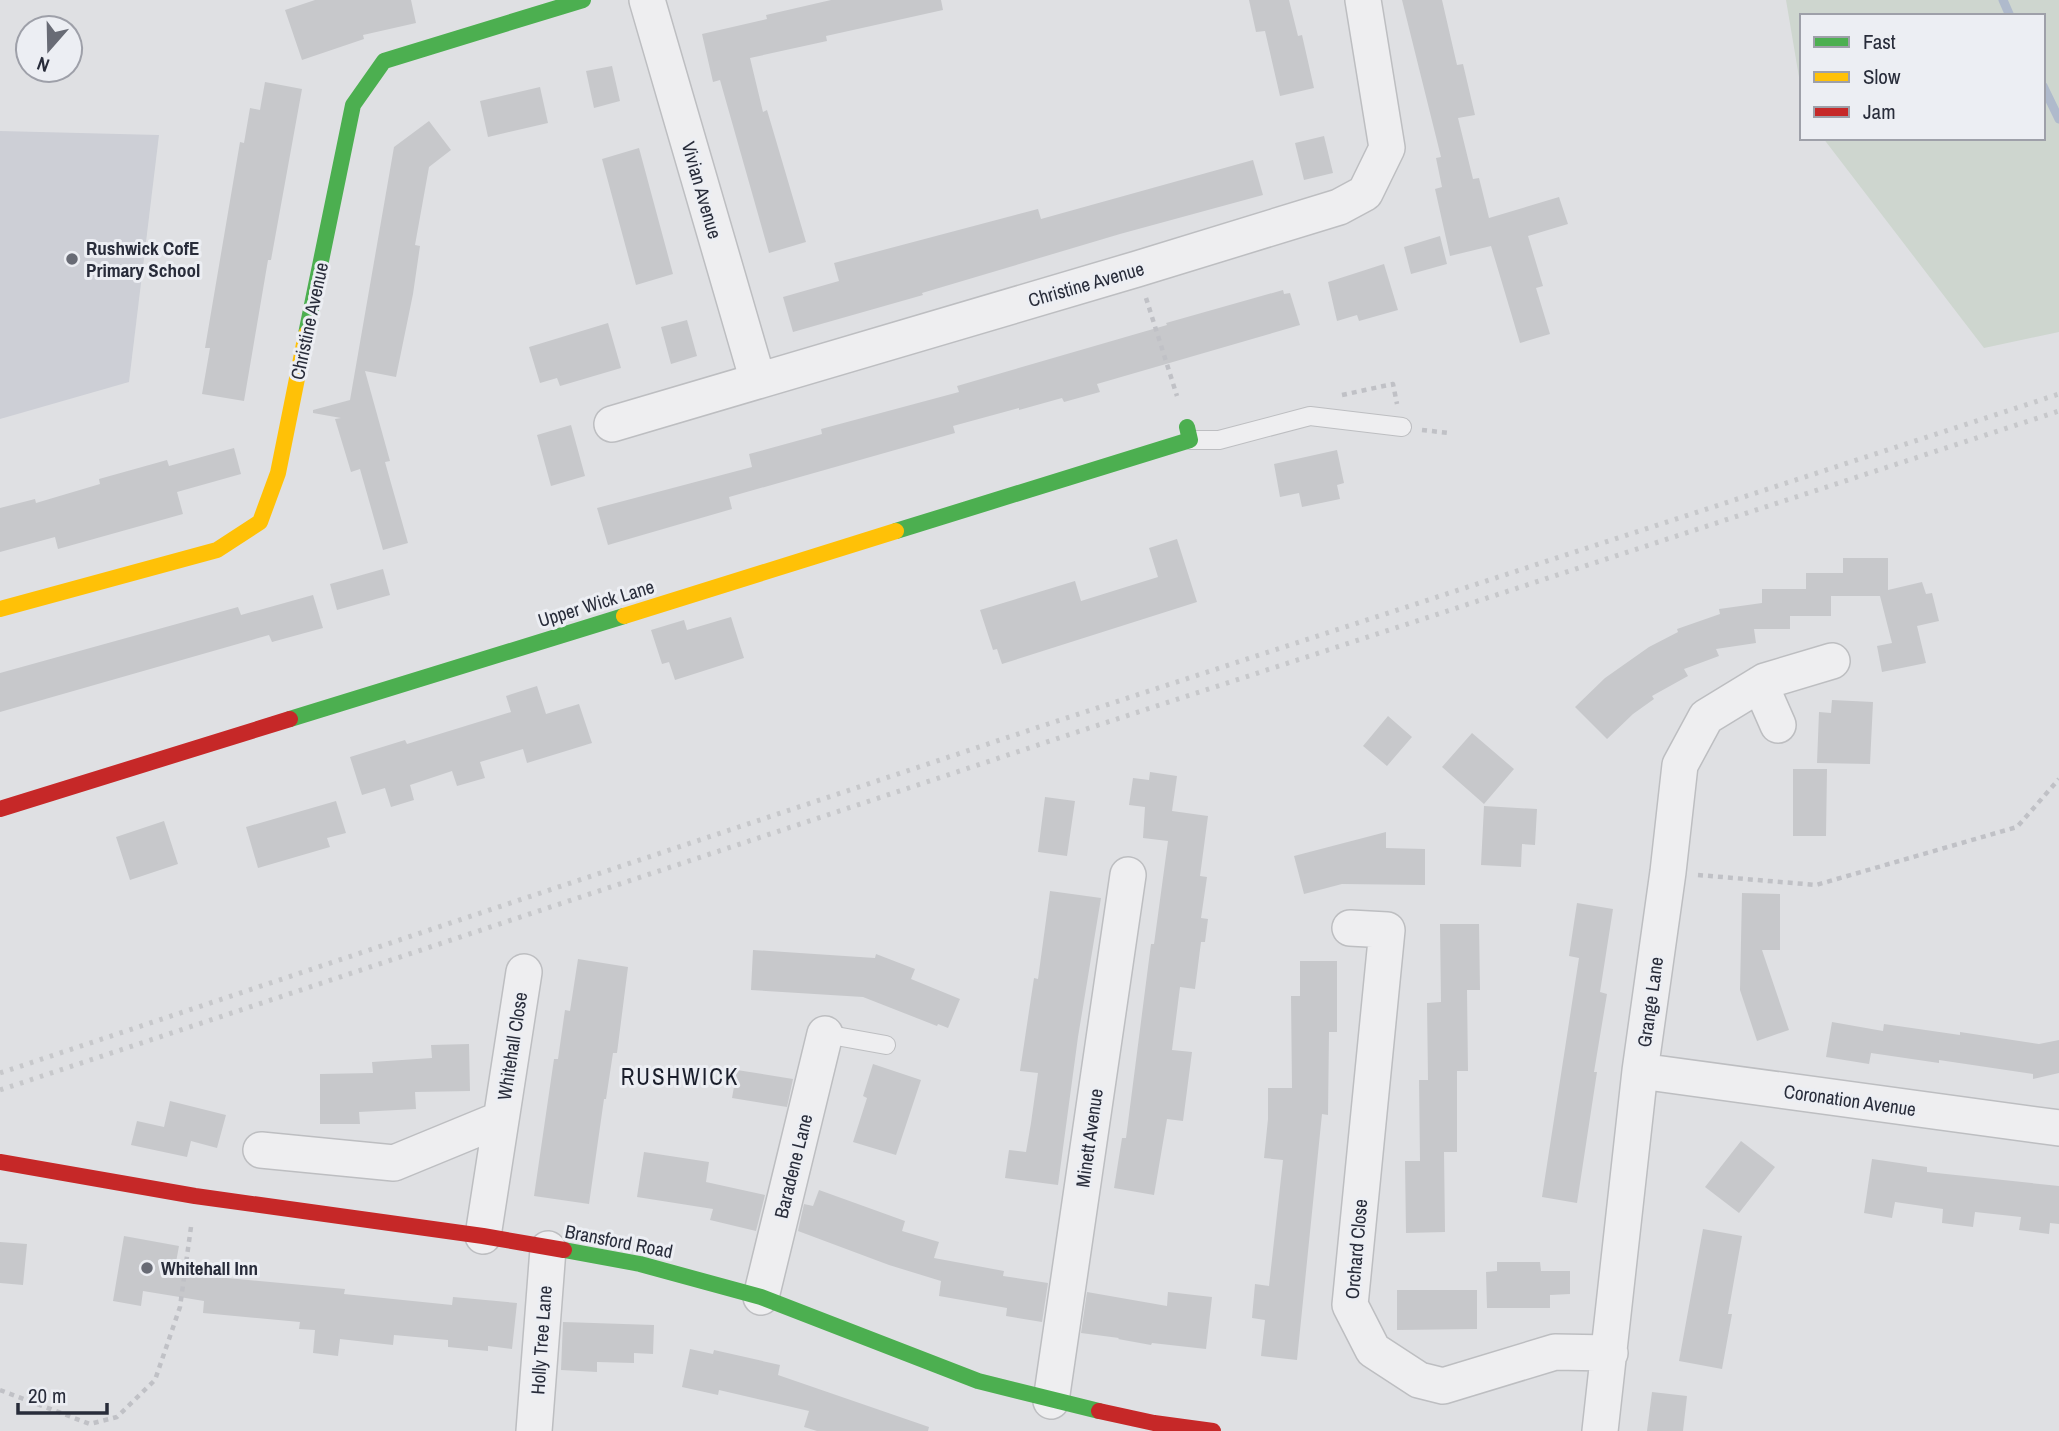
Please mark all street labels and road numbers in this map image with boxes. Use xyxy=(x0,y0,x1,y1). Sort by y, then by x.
street label: Vivian Avenue xyxy=(676,138,728,242)
street label: Christine Avenue xyxy=(1025,255,1147,313)
street label: Christine Avenue xyxy=(284,260,334,382)
street label: Upper Wick Lane xyxy=(535,573,657,633)
street label: Grange Lane xyxy=(1631,955,1669,1049)
street label: Whitehall Close xyxy=(491,990,533,1102)
street label: Coronation Avenue xyxy=(1782,1078,1918,1122)
street label: Minett Avenue xyxy=(1069,1087,1109,1189)
street label: Baradene Lane xyxy=(767,1111,819,1221)
street label: Orchard Close xyxy=(1339,1198,1373,1300)
street label: Bransford Road xyxy=(563,1218,675,1264)
street label: Holly Tree Lane xyxy=(524,1285,558,1395)

